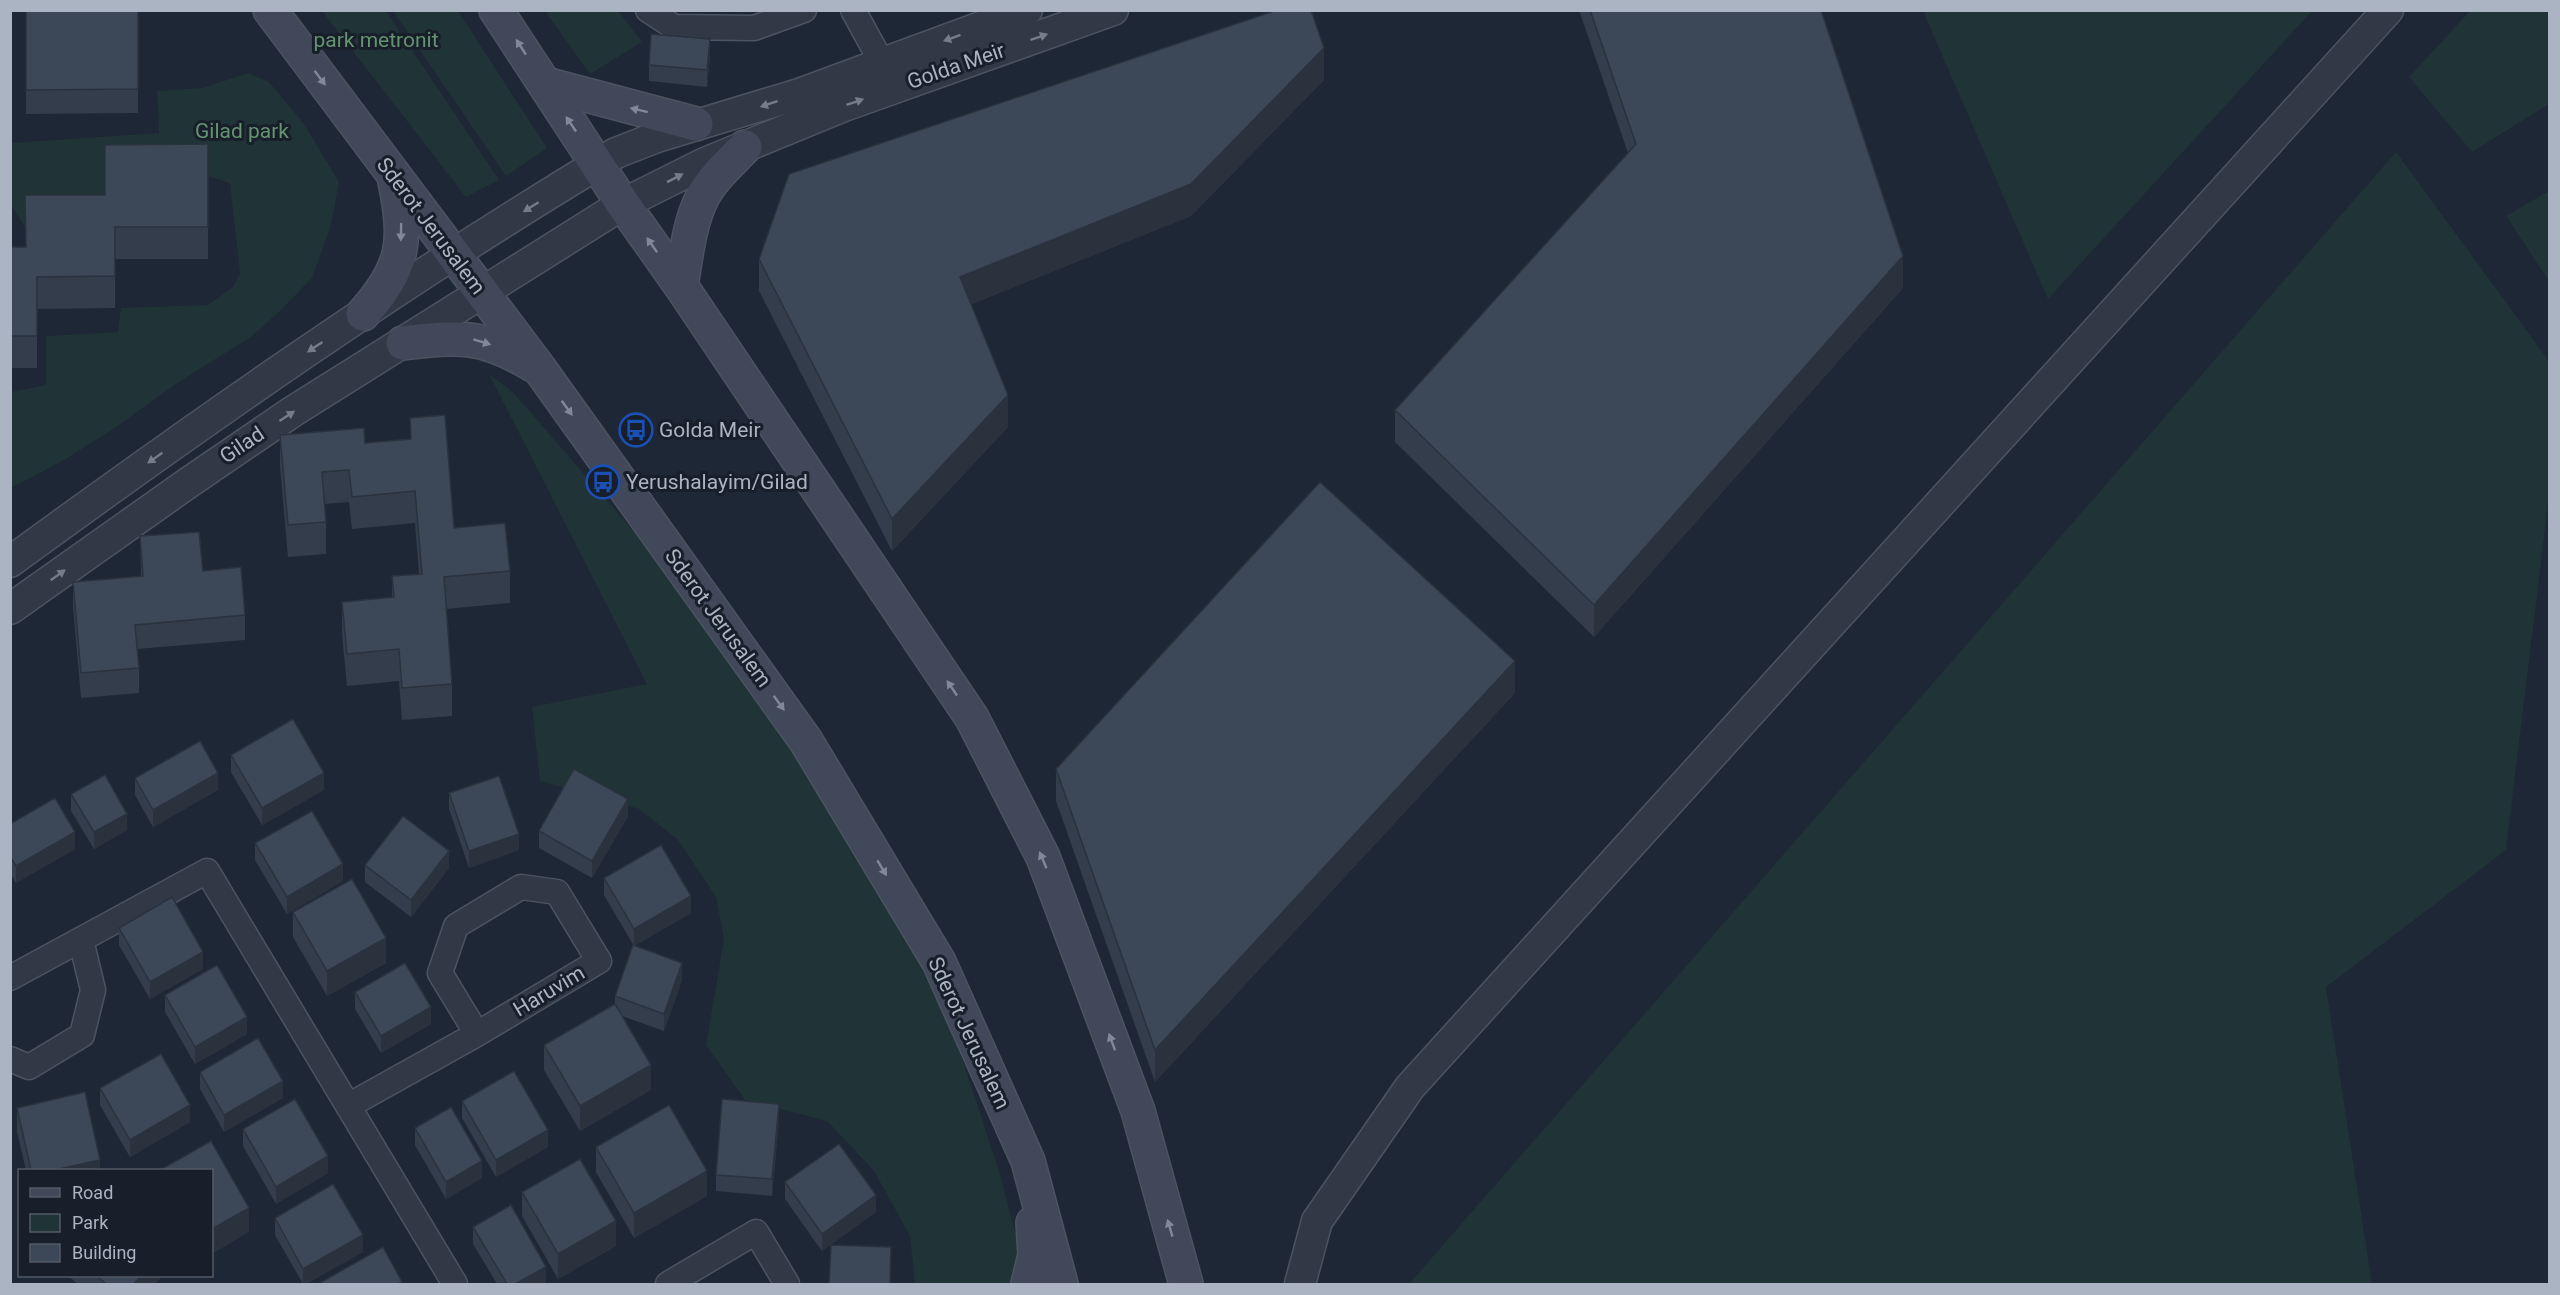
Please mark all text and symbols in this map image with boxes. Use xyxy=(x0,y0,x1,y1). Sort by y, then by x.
park label: park metronit xyxy=(313,28,439,52)
one-way arrow xyxy=(1030,31,1048,41)
one-way arrow xyxy=(943,33,961,43)
street label: Golda Meir xyxy=(904,38,1008,94)
one-way arrow xyxy=(515,39,526,56)
one-way arrow xyxy=(314,70,326,85)
one-way arrow xyxy=(846,96,864,106)
one-way arrow xyxy=(760,100,778,109)
one-way arrow xyxy=(630,105,649,115)
one-way arrow xyxy=(566,116,577,132)
park label: Gilad park xyxy=(195,119,289,143)
street label: Sderot Jerusalem xyxy=(372,153,490,299)
one-way arrow xyxy=(667,173,684,183)
one-way arrow xyxy=(523,202,539,213)
one-way arrow xyxy=(397,223,406,242)
one-way arrow xyxy=(646,237,658,253)
one-way arrow xyxy=(473,338,491,347)
one-way arrow xyxy=(308,341,324,353)
one-way arrow xyxy=(561,399,573,415)
one-way arrow xyxy=(278,410,295,421)
bus stop icon: Golda Meir xyxy=(618,412,654,448)
place label: Golda Meir xyxy=(659,418,761,442)
street label: Gilad xyxy=(215,422,269,468)
one-way arrow xyxy=(147,452,163,464)
bus stop icon: Yerushalayim/Gilad xyxy=(585,464,621,500)
place label: Yerushalayim/Gilad xyxy=(626,470,808,494)
street label: Sderot Jerusalem xyxy=(660,544,776,692)
one-way arrow xyxy=(49,569,65,581)
one-way arrow xyxy=(947,680,958,696)
one-way arrow xyxy=(773,694,785,710)
one-way arrow xyxy=(1038,850,1048,868)
one-way arrow xyxy=(877,860,888,876)
street label: Sderot Jerusalem xyxy=(923,953,1015,1113)
street label: Haruvim xyxy=(509,960,589,1022)
one-way arrow xyxy=(1107,1033,1116,1051)
legend xyxy=(18,1169,213,1277)
text: Road xyxy=(72,1182,113,1203)
text: Park xyxy=(72,1212,109,1233)
one-way arrow xyxy=(1165,1219,1175,1237)
text: Building xyxy=(72,1242,136,1263)

